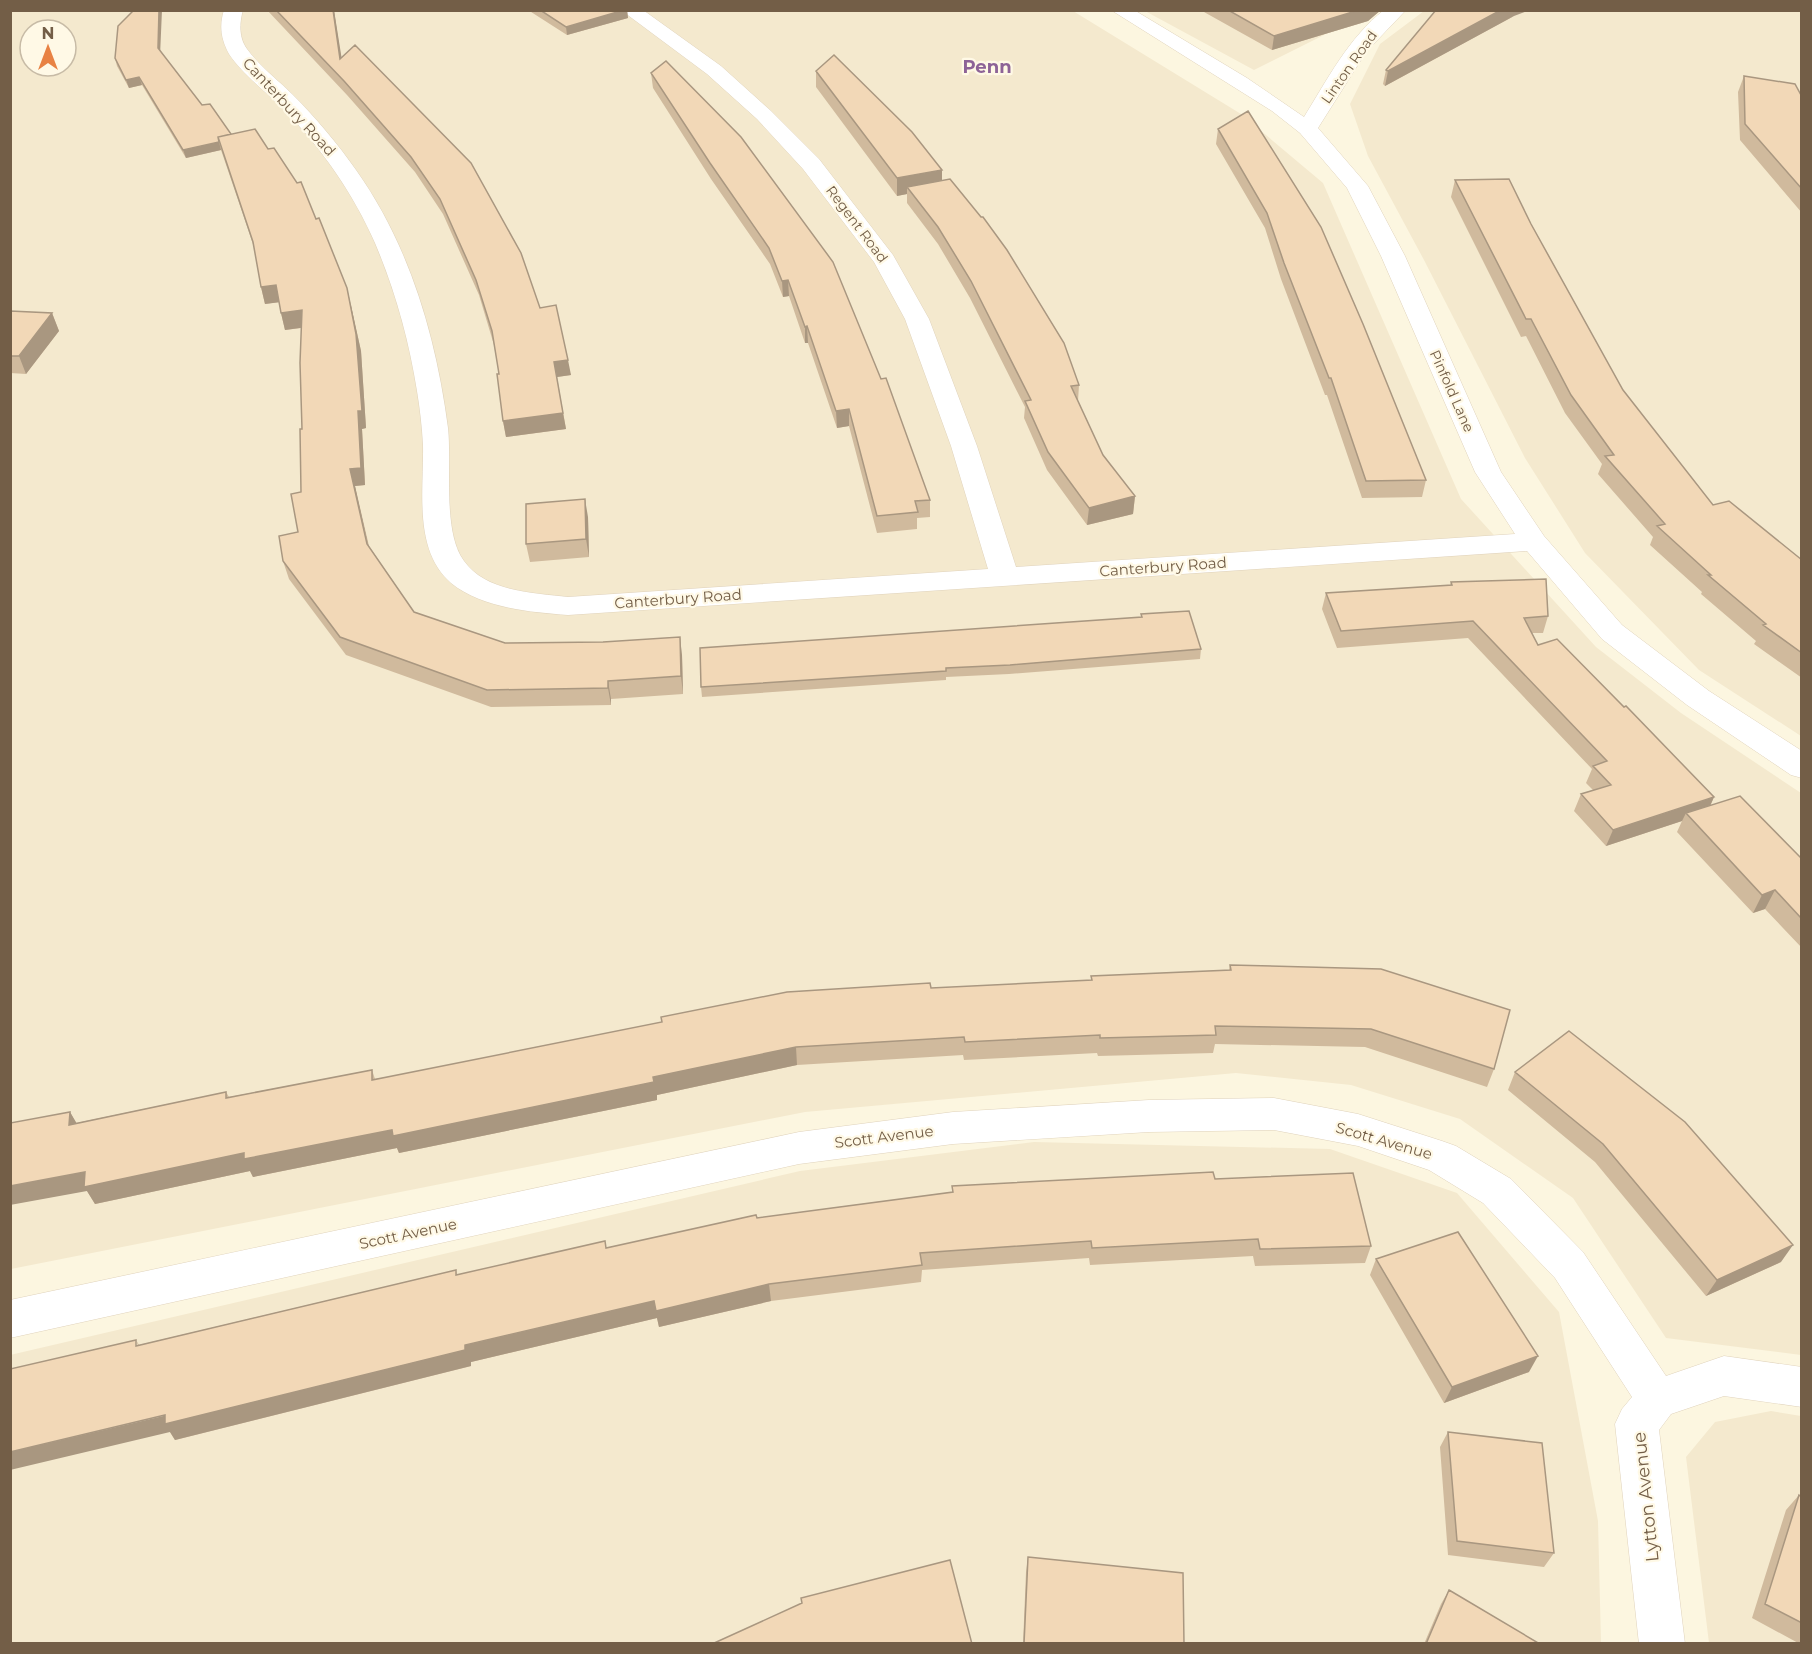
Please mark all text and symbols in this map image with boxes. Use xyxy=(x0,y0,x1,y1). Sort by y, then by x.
north arrow xyxy=(18,18,78,78)
text: N xyxy=(42,24,54,43)
street label: Linton Road xyxy=(1317,27,1381,107)
street label: Canterbury Road xyxy=(239,53,340,160)
district label: Penn xyxy=(962,56,1012,78)
street label: Regent Road xyxy=(822,182,892,266)
street label: Pinfold Lane xyxy=(1426,347,1478,435)
street label: Canterbury Road xyxy=(1099,553,1227,580)
street label: Canterbury Road xyxy=(614,585,742,612)
street label: Scott Avenue xyxy=(1334,1118,1435,1163)
street label: Scott Avenue xyxy=(833,1121,934,1152)
street label: Scott Avenue xyxy=(357,1214,459,1253)
street label: Lytton Avenue xyxy=(1628,1431,1664,1563)

